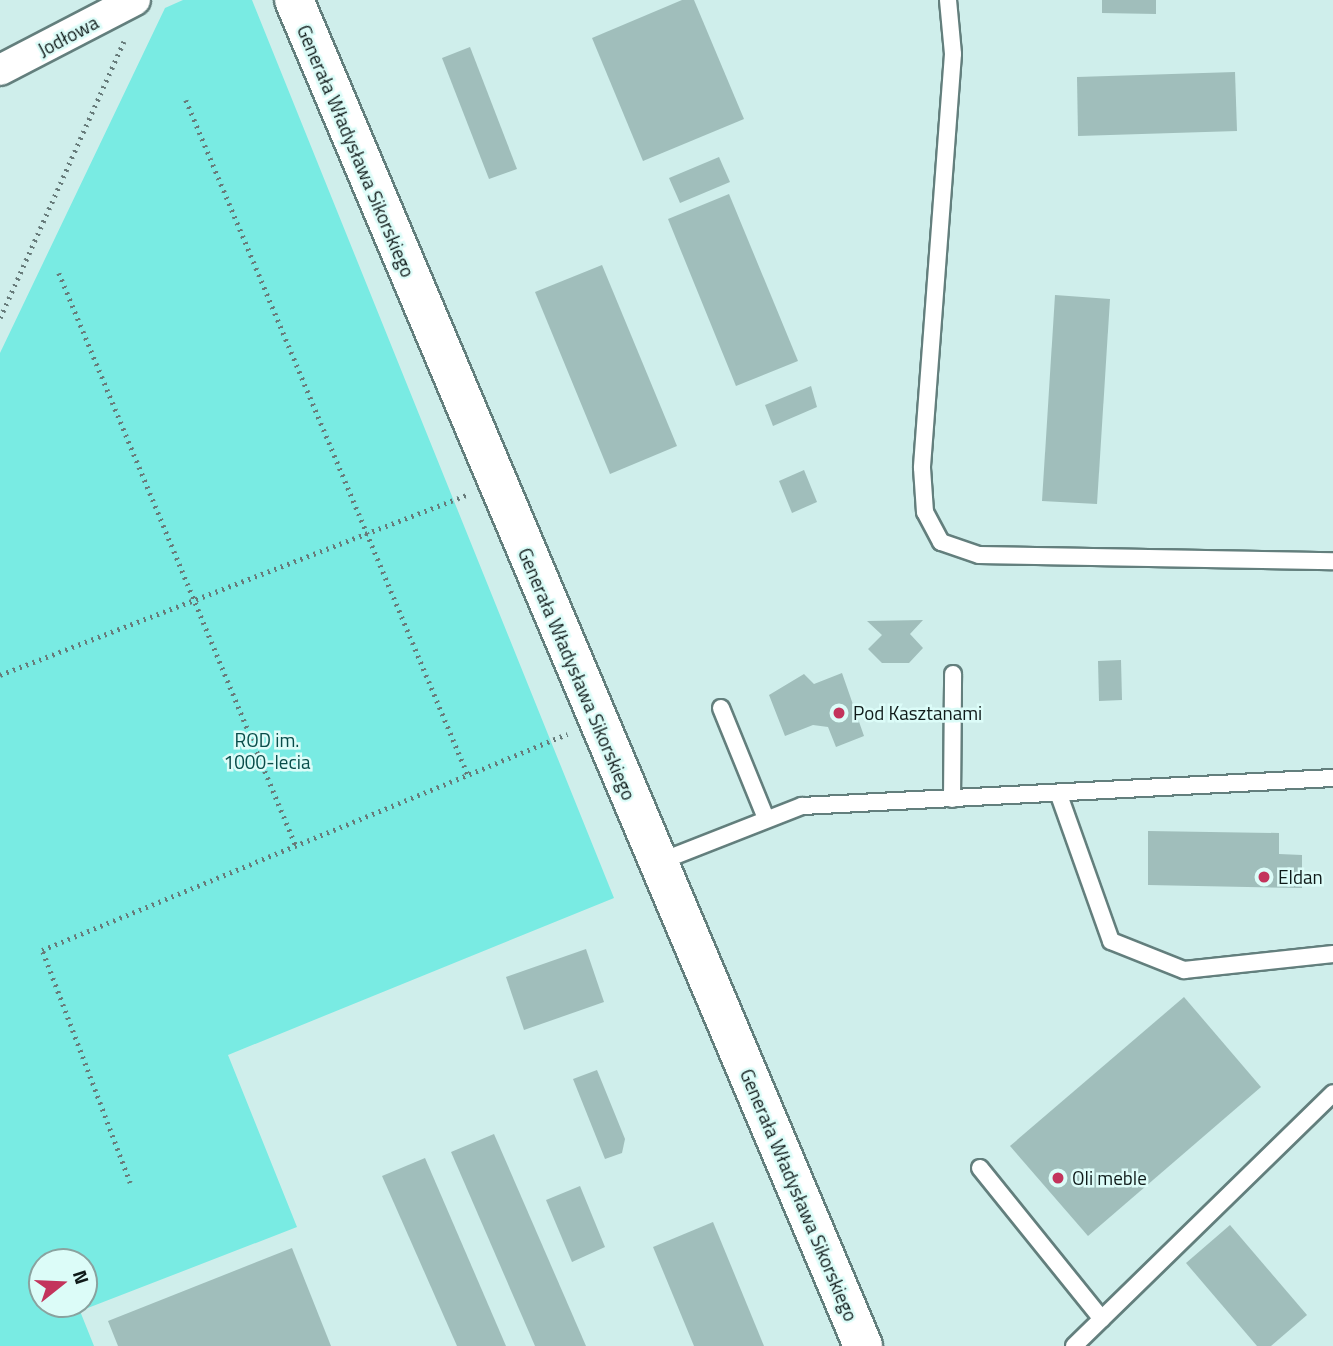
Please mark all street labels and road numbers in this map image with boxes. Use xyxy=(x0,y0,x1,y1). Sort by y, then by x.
street label: Jodłowa xyxy=(34,11,102,61)
street label: Generała Władysława Sikorskiego xyxy=(292,21,420,281)
street label: Generała Władysława Sikorskiego xyxy=(513,544,641,804)
street label: Generała Władysława Sikorskiego xyxy=(735,1065,863,1325)

